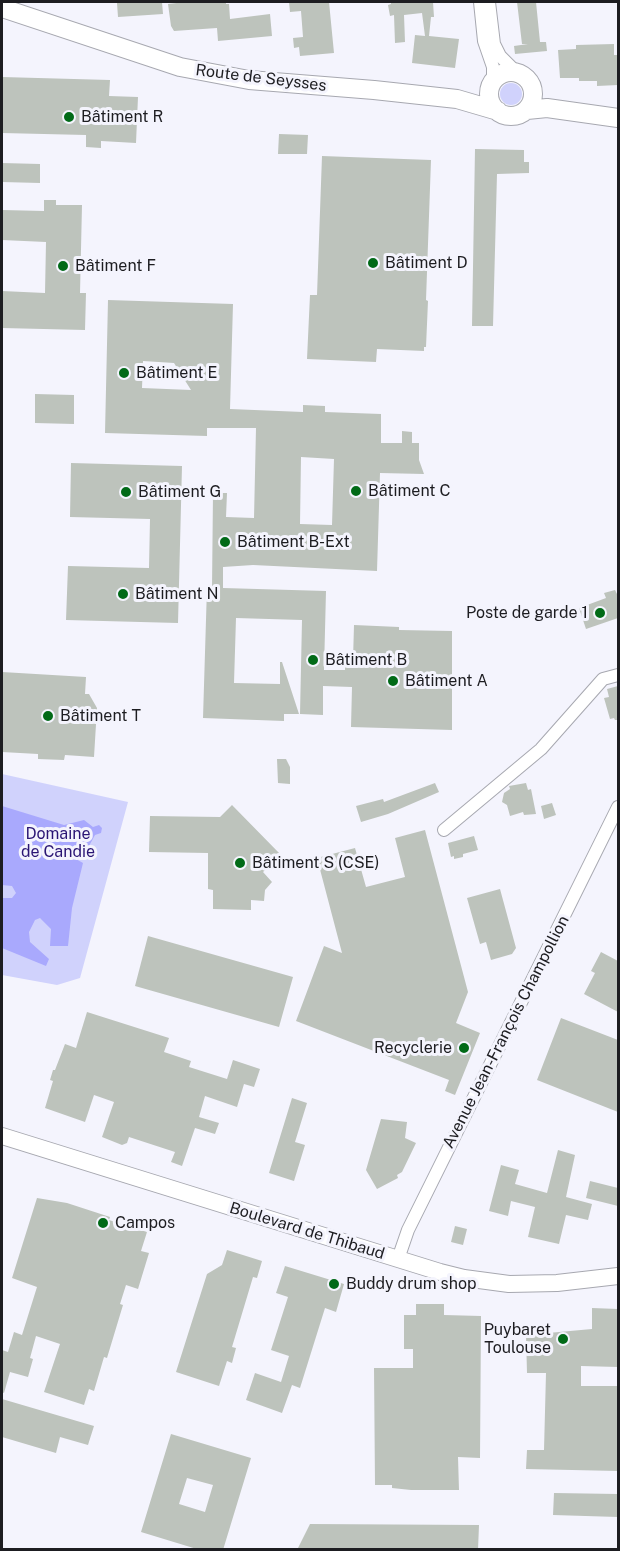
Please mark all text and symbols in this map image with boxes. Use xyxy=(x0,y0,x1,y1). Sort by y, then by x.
street label: Route de Seysses xyxy=(194,60,328,96)
place label: Bâtiment R xyxy=(81,107,163,127)
marker: Bâtiment R xyxy=(62,110,76,124)
place label: Bâtiment D xyxy=(385,253,468,273)
place label: Bâtiment F xyxy=(75,256,156,276)
marker: Bâtiment D xyxy=(366,256,380,270)
marker: Bâtiment F xyxy=(56,259,70,273)
place label: Bâtiment E xyxy=(136,363,217,383)
marker: Bâtiment E xyxy=(117,366,131,380)
place label: Bâtiment C xyxy=(368,481,450,501)
place label: Bâtiment G xyxy=(138,482,221,502)
marker: Bâtiment C xyxy=(349,484,363,498)
marker: Bâtiment G xyxy=(119,485,133,499)
place label: Bâtiment B-Ext xyxy=(237,532,350,552)
marker: Bâtiment B-Ext xyxy=(218,535,232,549)
place label: Bâtiment N xyxy=(135,584,218,604)
marker: Bâtiment N xyxy=(116,587,130,601)
place label: Poste de garde 1 xyxy=(466,603,588,623)
marker: Poste de garde 1 xyxy=(593,606,607,620)
place label: Bâtiment B xyxy=(325,650,407,670)
marker: Bâtiment B xyxy=(306,653,320,667)
place label: Bâtiment A xyxy=(405,671,488,691)
marker: Bâtiment A xyxy=(386,674,400,688)
place label: Bâtiment T xyxy=(60,706,141,726)
marker: Bâtiment T xyxy=(41,709,55,723)
park label: Domaine de Candie xyxy=(21,824,95,862)
place label: Bâtiment S (CSE) xyxy=(252,853,379,873)
marker: Bâtiment S (CSE) xyxy=(233,856,247,870)
street label: Avenue Jean-François Champollion xyxy=(439,912,573,1152)
place label: Recyclerie xyxy=(374,1038,452,1058)
marker: Recyclerie xyxy=(457,1041,471,1055)
street label: Boulevard de Thibaud xyxy=(227,1198,387,1264)
place label: Campos xyxy=(115,1213,175,1233)
marker: Campos xyxy=(96,1216,110,1230)
place label: Buddy drum shop xyxy=(346,1274,476,1294)
marker: Buddy drum shop xyxy=(327,1277,341,1291)
place label: Puybaret Toulouse xyxy=(484,1320,551,1358)
marker: Puybaret Toulouse xyxy=(556,1332,570,1346)

